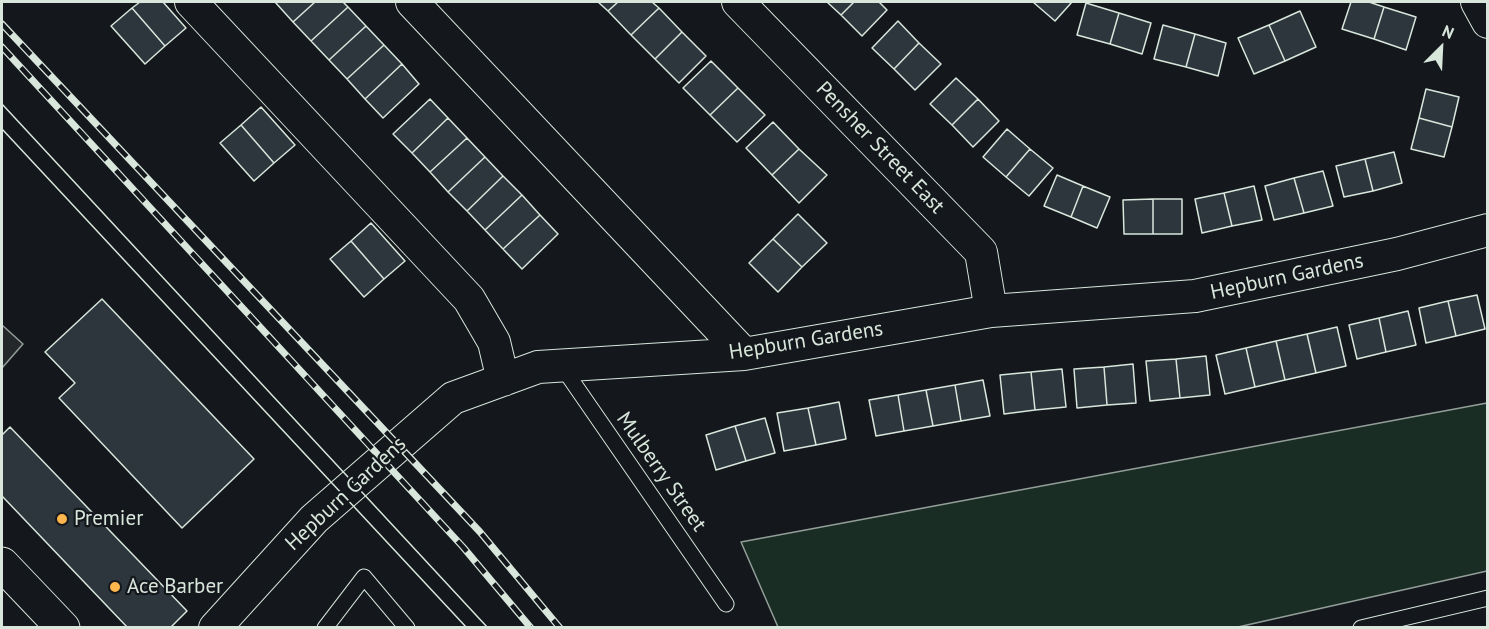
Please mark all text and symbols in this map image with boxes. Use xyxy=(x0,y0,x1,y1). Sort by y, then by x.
north arrow xyxy=(1411,18,1471,78)
text: N xyxy=(1439,20,1457,43)
street label: Pensher Street East xyxy=(811,77,949,219)
street label: Hepburn Gardens xyxy=(1208,248,1366,306)
street label: Hepburn Gardens xyxy=(727,316,885,366)
street label: Mulberry Street xyxy=(611,408,711,536)
street label: Hepburn Gardens xyxy=(280,432,412,556)
place label: Premier xyxy=(74,506,143,532)
marker: Premier xyxy=(55,512,69,526)
place label: Ace Barber xyxy=(127,574,223,600)
marker: Ace Barber xyxy=(108,580,122,594)

